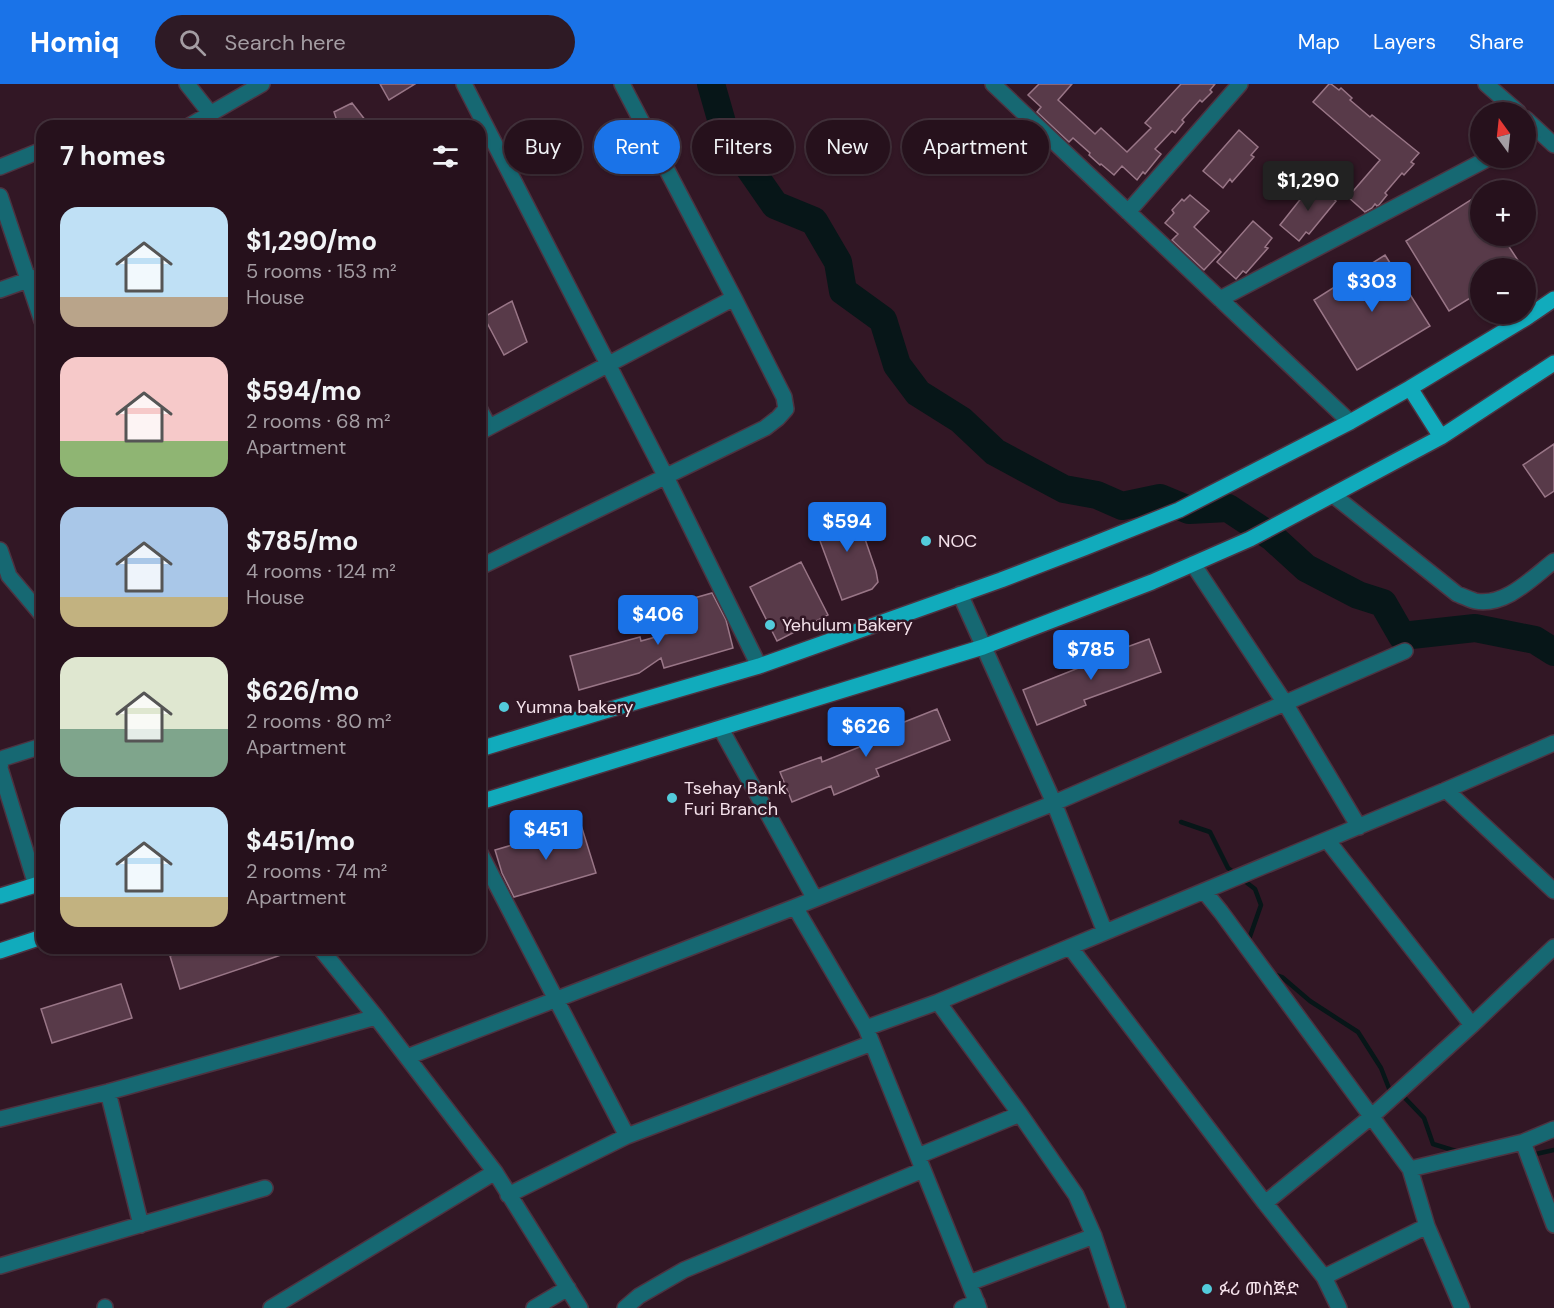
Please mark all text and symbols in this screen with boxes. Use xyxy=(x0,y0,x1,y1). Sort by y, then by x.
search box xyxy=(155,15,575,69)
text: Homiq xyxy=(30,24,119,61)
icon: search xyxy=(176,26,209,59)
text: Search here xyxy=(224,28,346,57)
text: Map xyxy=(1298,28,1340,56)
text: Layers xyxy=(1373,28,1436,56)
text: Share xyxy=(1469,28,1524,56)
north arrow xyxy=(1470,102,1536,168)
map controls xyxy=(1470,102,1536,324)
chip: Buy xyxy=(504,120,582,174)
chip: Rent xyxy=(594,120,680,174)
chip: Filters xyxy=(692,120,794,174)
chip: New xyxy=(806,120,890,174)
chip: Apartment xyxy=(902,120,1049,174)
text: 7 homes xyxy=(60,139,166,173)
icon: filters xyxy=(429,140,462,173)
pin: $1,290 xyxy=(1259,161,1357,212)
text: $1,290 xyxy=(1277,167,1339,193)
button: + xyxy=(1470,180,1536,246)
text: $1,290/mo xyxy=(246,224,377,258)
icon: home xyxy=(108,231,180,303)
text: 5 rooms · 153 m² xyxy=(246,258,397,284)
button: − xyxy=(1470,258,1536,324)
pin: $303 xyxy=(1336,262,1408,313)
text: $303 xyxy=(1347,268,1397,294)
text: House xyxy=(246,284,304,310)
text: $594/mo xyxy=(246,374,362,408)
icon: home xyxy=(108,381,180,453)
text: 2 rooms · 68 m² xyxy=(246,408,391,434)
text: Apartment xyxy=(246,434,346,460)
pin: $594 xyxy=(811,502,883,553)
text: $594 xyxy=(822,508,872,534)
text: $785/mo xyxy=(246,524,358,558)
place label: NOC xyxy=(938,529,977,553)
icon: home xyxy=(108,531,180,603)
marker: NOC xyxy=(919,534,933,548)
text: 4 rooms · 124 m² xyxy=(246,558,396,584)
text: House xyxy=(246,584,304,610)
pin: $406 xyxy=(622,595,694,646)
text: $406 xyxy=(632,601,684,627)
place label: Yehulum Bakery xyxy=(782,613,913,637)
marker: Yehulum Bakery xyxy=(763,618,777,632)
pin: $785 xyxy=(1055,630,1127,681)
text: $785 xyxy=(1067,636,1115,662)
text: $626/mo xyxy=(246,674,359,708)
icon: home xyxy=(108,681,180,753)
place label: Yumna bakery xyxy=(516,695,634,719)
marker: Yumna bakery xyxy=(497,700,511,714)
pin: $626 xyxy=(830,707,902,758)
text: 2 rooms · 80 m² xyxy=(246,708,392,734)
text: $626 xyxy=(842,713,890,739)
text: Apartment xyxy=(246,734,346,760)
place label: Tsehay Bank Furi Branch xyxy=(684,776,787,821)
marker: Tsehay Bank Furi Branch xyxy=(665,791,679,805)
pin: $451 xyxy=(510,810,582,861)
text: $451 xyxy=(524,816,568,842)
text: $451/mo xyxy=(246,824,355,858)
icon: home xyxy=(108,831,180,903)
text: 2 rooms · 74 m² xyxy=(246,858,387,884)
text: Apartment xyxy=(246,884,346,910)
place label: ፉሪ መስጅድ xyxy=(1219,1277,1299,1301)
marker: ፉሪ መስጅድ xyxy=(1200,1282,1214,1296)

